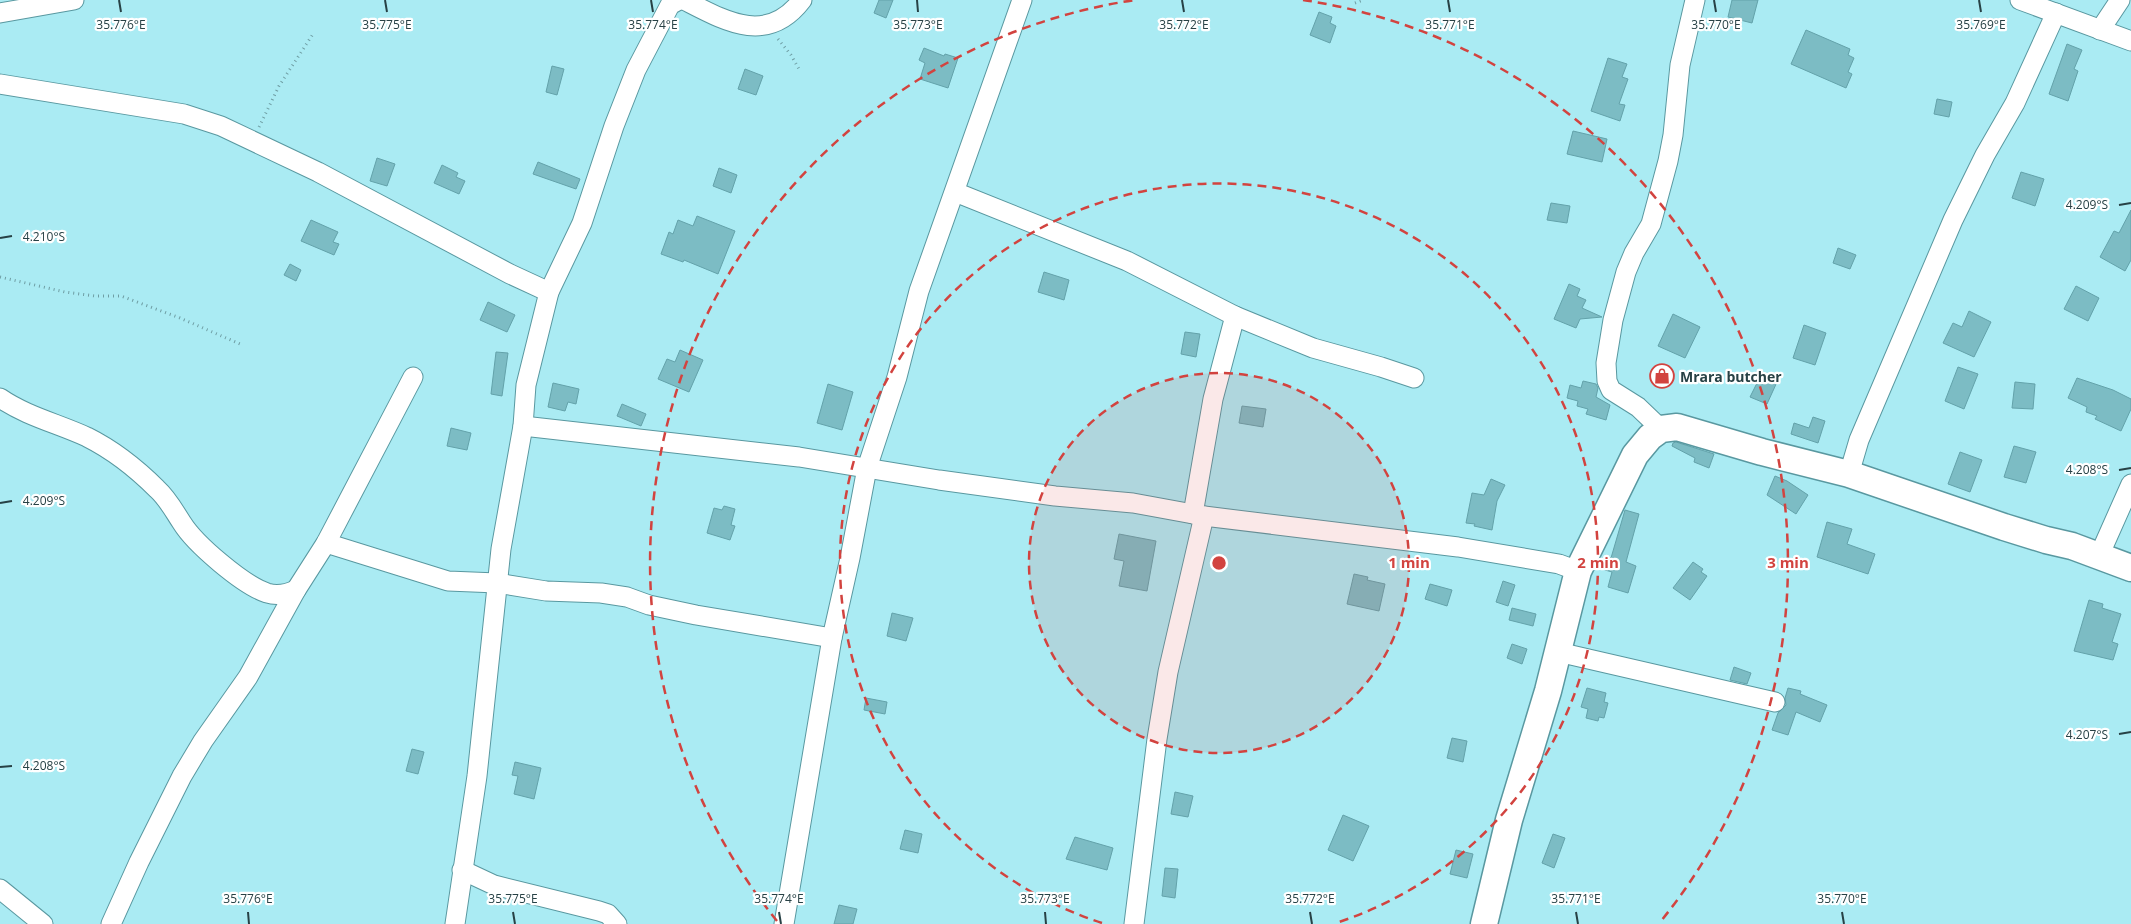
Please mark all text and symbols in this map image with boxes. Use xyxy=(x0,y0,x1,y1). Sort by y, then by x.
text: 35.776°E xyxy=(96,16,146,33)
text: 35.775°E xyxy=(362,16,412,33)
text: 35.774°E xyxy=(628,16,678,33)
text: 35.773°E xyxy=(893,16,943,33)
text: 35.772°E xyxy=(1159,16,1209,33)
text: 35.771°E xyxy=(1425,16,1475,33)
text: 35.770°E xyxy=(1691,16,1741,33)
text: 35.769°E xyxy=(1956,16,2006,33)
text: 4.209°S xyxy=(2066,196,2108,213)
text: 4.210°S xyxy=(23,228,65,245)
shop icon: Mrara butcher xyxy=(1649,363,1675,389)
place label: Mrara butcher xyxy=(1680,367,1782,386)
text: 4.208°S xyxy=(2066,461,2108,478)
text: 4.209°S xyxy=(23,492,65,509)
text: 1 min xyxy=(1388,552,1430,572)
text: 2 min xyxy=(1577,552,1619,572)
text: 3 min xyxy=(1767,552,1809,572)
centre of rings xyxy=(1210,554,1228,572)
text: 4.207°S xyxy=(2066,726,2108,743)
text: 4.208°S xyxy=(23,757,65,774)
text: 35.776°E xyxy=(223,890,273,907)
text: 35.775°E xyxy=(488,890,538,907)
text: 35.774°E xyxy=(754,890,804,907)
text: 35.773°E xyxy=(1020,890,1070,907)
text: 35.772°E xyxy=(1285,890,1335,907)
text: 35.771°E xyxy=(1551,890,1601,907)
text: 35.770°E xyxy=(1817,890,1867,907)

